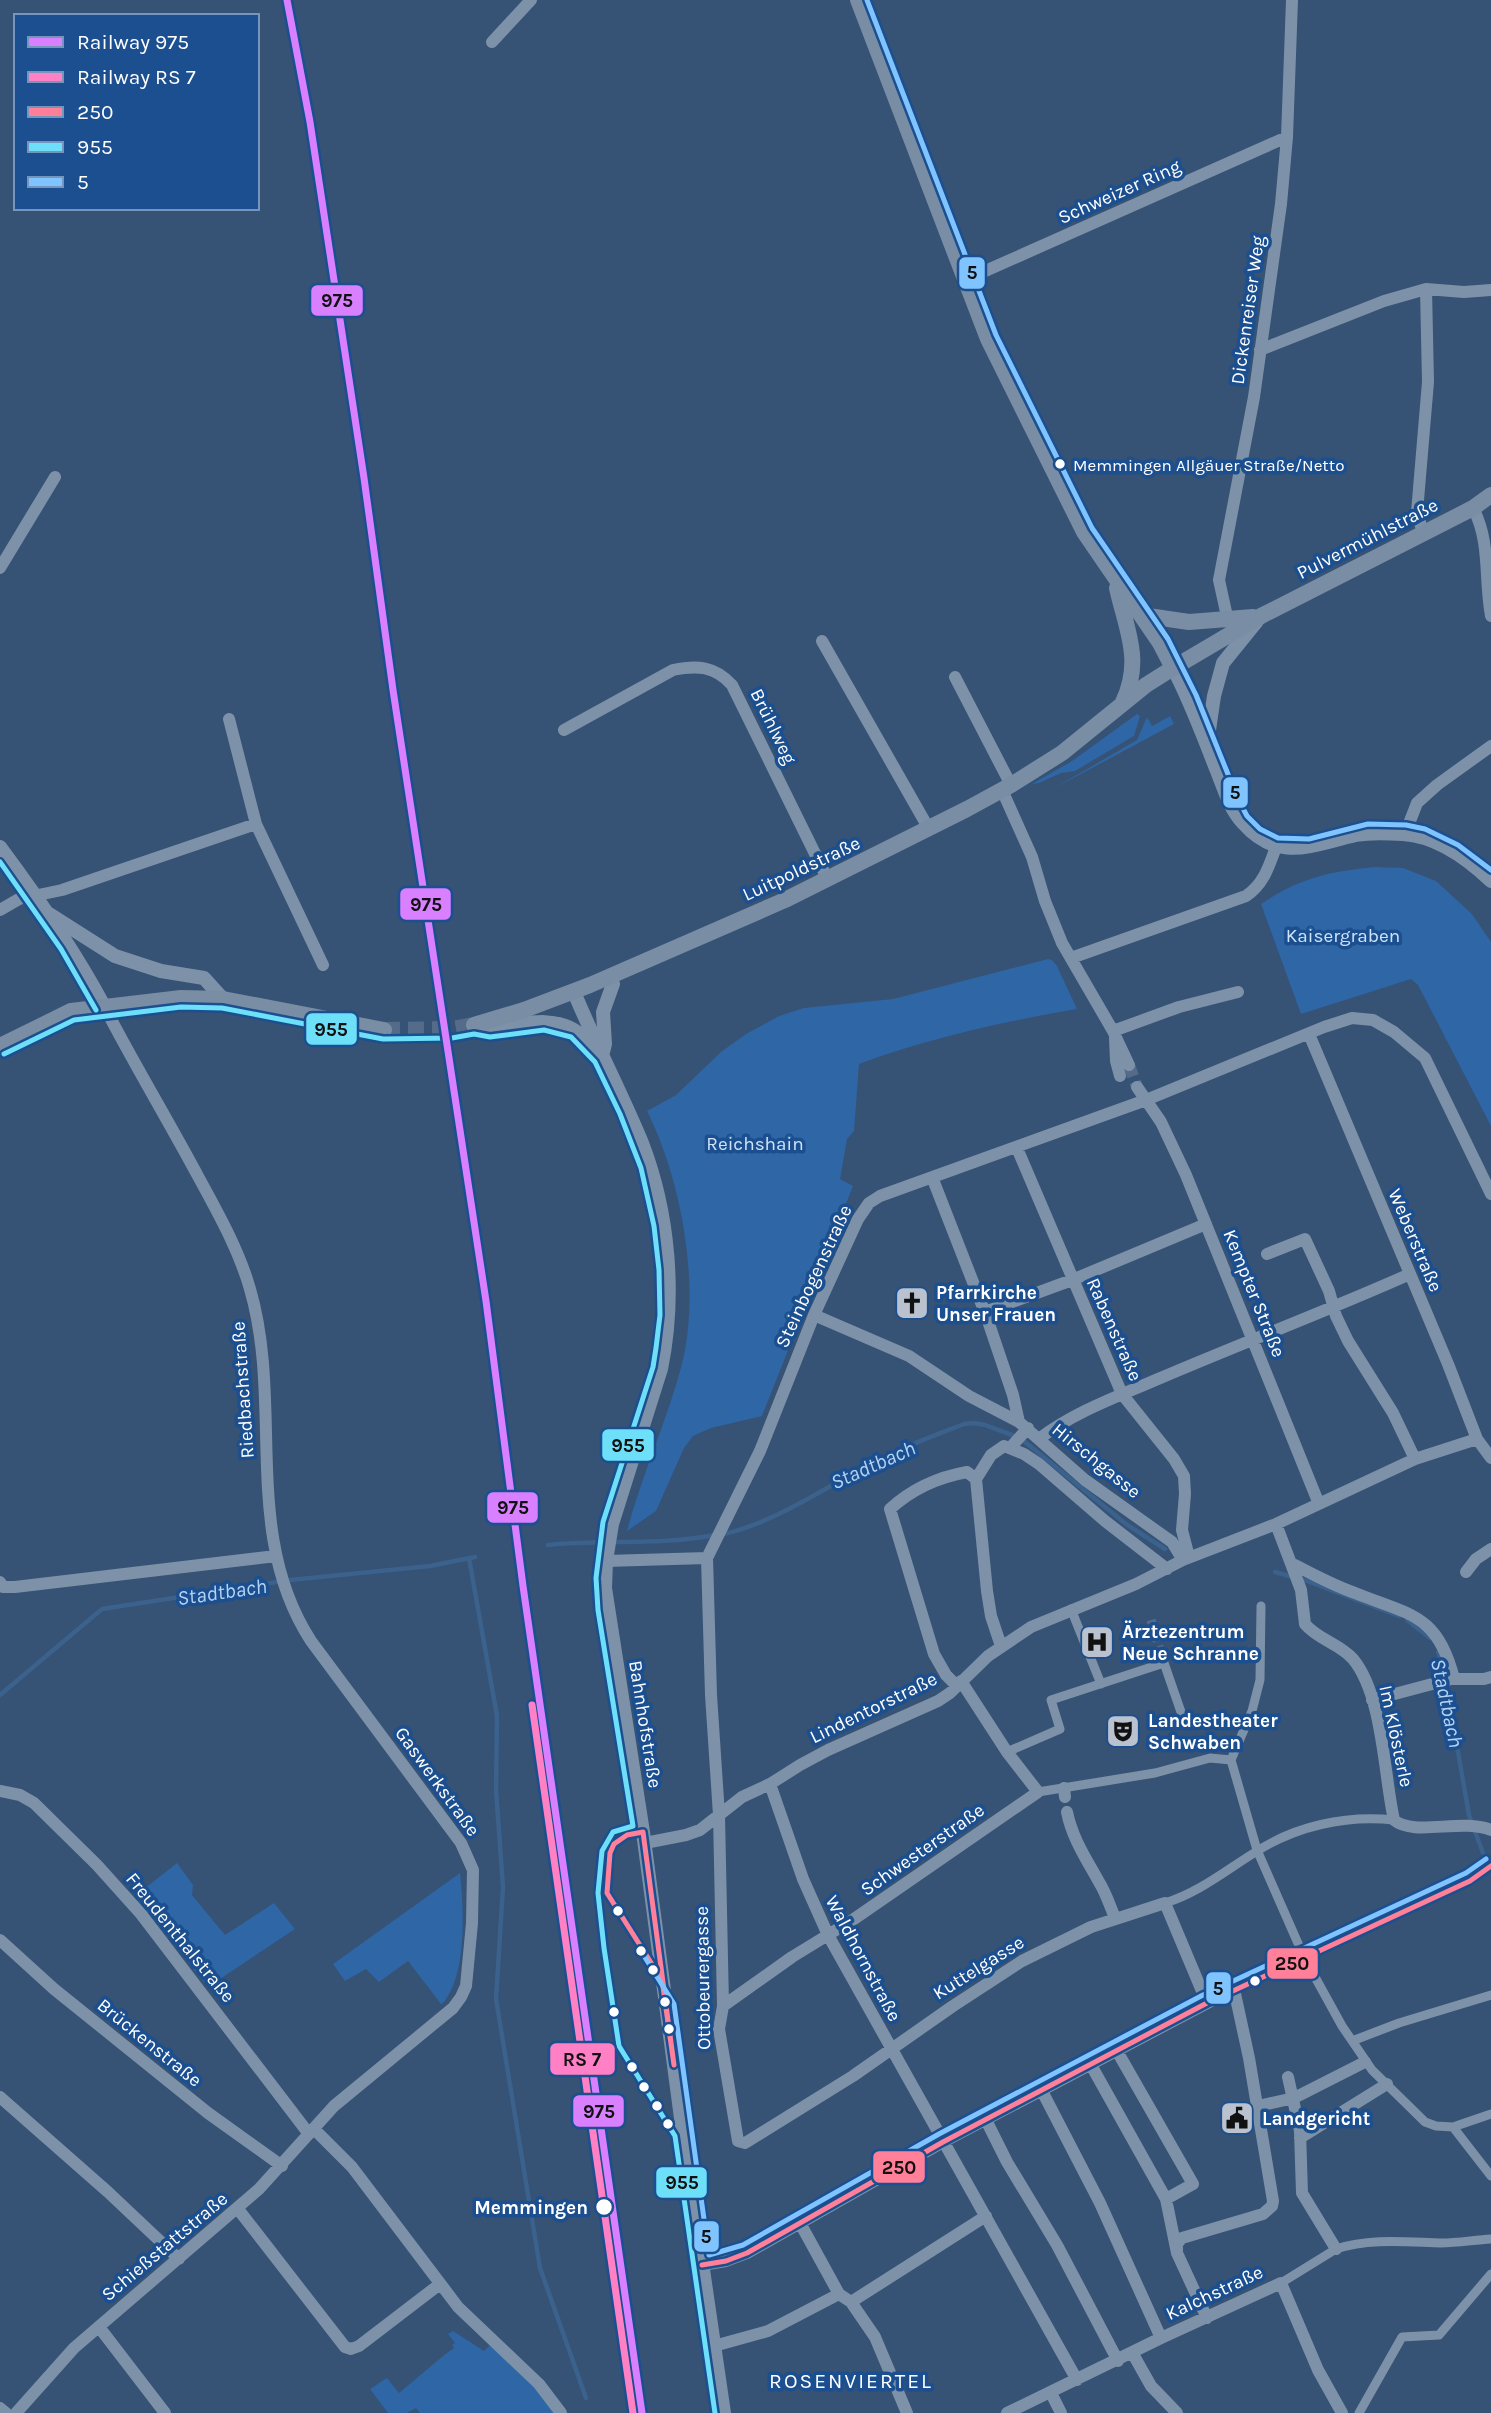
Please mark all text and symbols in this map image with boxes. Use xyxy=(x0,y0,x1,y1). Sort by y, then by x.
legend xyxy=(14,14,259,210)
text: Railway 975 xyxy=(77,30,189,54)
text: Railway RS 7 xyxy=(77,65,196,89)
text: 250 xyxy=(77,100,114,124)
text: 955 xyxy=(77,135,113,159)
street label: Schweizer Ring xyxy=(1055,155,1184,229)
text: 5 xyxy=(77,170,89,194)
street label: Dickenreiser Weg xyxy=(1227,234,1269,386)
line badge: 5 xyxy=(958,256,986,290)
text: 5 xyxy=(966,262,978,284)
line badge: 975 xyxy=(310,284,364,317)
text: 975 xyxy=(321,290,353,312)
place label: Memmingen Allgäuer Straße/Netto xyxy=(1073,455,1344,475)
marker: Memmingen Allgäuer Straße/Netto xyxy=(1053,457,1067,471)
street label: Pulvermühlstraße xyxy=(1293,494,1442,584)
street label: Brühlweg xyxy=(745,685,801,768)
line badge: 5 xyxy=(1222,776,1249,809)
text: 5 xyxy=(1229,782,1241,804)
street label: Luitpoldstraße xyxy=(739,832,864,906)
line badge: 975 xyxy=(399,887,452,921)
text: 975 xyxy=(410,894,442,916)
park label: Kaisergraben xyxy=(1286,925,1400,947)
line badge: 955 xyxy=(305,1012,358,1046)
text: 955 xyxy=(314,1019,348,1041)
park label: Reichshain xyxy=(706,1133,804,1155)
street label: Weberstraße xyxy=(1383,1186,1447,1295)
street label: Steinbogenstraße xyxy=(771,1202,857,1351)
street label: Kempter Straße xyxy=(1218,1226,1290,1360)
street label: Rabenstraße xyxy=(1082,1274,1147,1384)
place label: Pfarrkirche Unser Frauen xyxy=(936,1282,1056,1326)
church icon: Pfarrkirche Unser Frauen xyxy=(893,1284,931,1322)
street label: Riedbachstraße xyxy=(227,1321,259,1459)
street label: Hirschgasse xyxy=(1048,1418,1145,1503)
line badge: 955 xyxy=(601,1428,655,1462)
text: 955 xyxy=(611,1435,645,1457)
water label: Stadtbach xyxy=(827,1436,919,1494)
line badge: 975 xyxy=(486,1491,539,1524)
text: 975 xyxy=(497,1497,529,1519)
water label: Stadtbach xyxy=(176,1574,268,1610)
place label: Ärztezentrum Neue Schranne xyxy=(1122,1620,1259,1665)
hospital icon: Ärztezentrum Neue Schranne xyxy=(1078,1623,1116,1661)
water label: Stadtbach xyxy=(1426,1656,1468,1750)
street label: Bahnhofstraße xyxy=(624,1659,666,1790)
street label: Lindentorstraße xyxy=(806,1668,941,1748)
street label: Im Klösterle xyxy=(1374,1683,1418,1789)
place label: Landestheater Schwaben xyxy=(1148,1710,1278,1754)
theatre icon: Landestheater Schwaben xyxy=(1104,1712,1142,1750)
street label: Gaswerkstraße xyxy=(390,1723,484,1841)
street label: Schwesterstraße xyxy=(857,1799,989,1901)
street label: Freudenthalstraße xyxy=(121,1868,239,2007)
street label: Waldhornstraße xyxy=(821,1892,906,2025)
unlabelled marker xyxy=(611,1904,625,1918)
street label: Ottobeurergasse xyxy=(691,1906,715,2050)
street label: Kuttelgasse xyxy=(929,1931,1028,2005)
unlabelled marker xyxy=(634,1944,648,1958)
line badge: 250 xyxy=(1266,1947,1319,1980)
text: 250 xyxy=(1275,1953,1309,1975)
unlabelled marker xyxy=(646,1963,660,1977)
line badge: 5 xyxy=(1205,1971,1232,2005)
unlabelled marker xyxy=(1248,1974,1262,1988)
text: 5 xyxy=(1212,1978,1224,2000)
street label: Brückenstraße xyxy=(93,1994,206,2092)
unlabelled marker xyxy=(658,1995,672,2009)
unlabelled marker xyxy=(607,2005,621,2019)
unlabelled marker xyxy=(662,2022,676,2036)
line badge: RS 7 xyxy=(549,2042,616,2076)
text: RS 7 xyxy=(563,2049,602,2071)
unlabelled marker xyxy=(625,2060,639,2074)
unlabelled marker xyxy=(637,2080,651,2094)
line badge: 975 xyxy=(572,2094,625,2128)
unlabelled marker xyxy=(650,2099,664,2113)
public building icon: Landgericht xyxy=(1218,2099,1256,2137)
text: 975 xyxy=(583,2101,615,2123)
place label: Landgericht xyxy=(1262,2108,1370,2130)
unlabelled marker xyxy=(661,2117,675,2131)
line badge: 250 xyxy=(872,2150,926,2184)
text: 250 xyxy=(882,2157,916,2179)
line badge: 955 xyxy=(655,2166,708,2199)
text: 955 xyxy=(665,2172,699,2194)
street label: Schießstattstraße xyxy=(97,2188,232,2306)
place label: Memmingen xyxy=(474,2197,588,2219)
marker: Memmingen xyxy=(594,2197,614,2217)
line badge: 5 xyxy=(693,2220,720,2253)
text: 5 xyxy=(700,2226,712,2248)
street label: Kalchstraße xyxy=(1162,2261,1266,2325)
district label: ROSENVIERTEL xyxy=(769,2369,933,2393)

